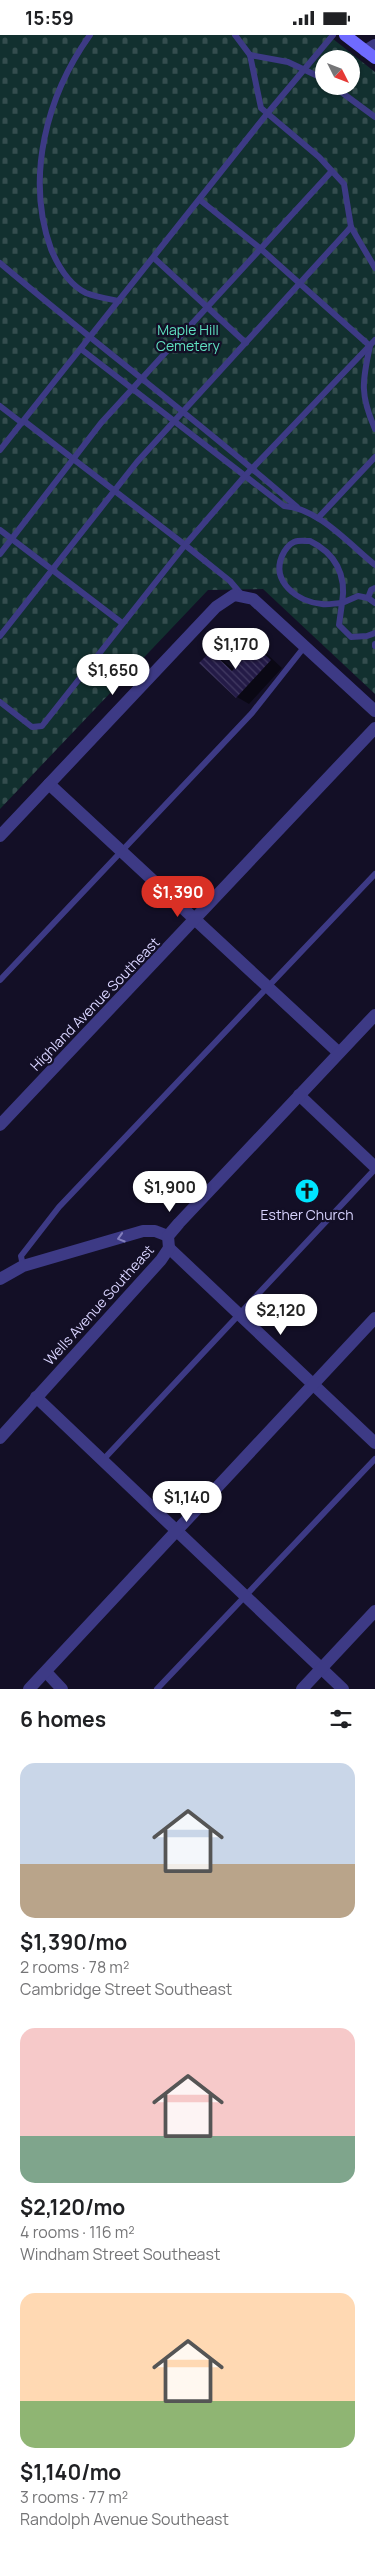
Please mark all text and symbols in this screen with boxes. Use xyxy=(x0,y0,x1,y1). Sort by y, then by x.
text: 15:59 xyxy=(25,5,74,31)
north arrow xyxy=(315,50,360,95)
map controls xyxy=(315,50,360,95)
park label: Maple Hill Cemetery xyxy=(156,320,221,355)
pin: $1,170 xyxy=(195,627,277,670)
text: $1,170 xyxy=(213,633,259,655)
pin: $1,650 xyxy=(72,653,154,696)
text: $1,650 xyxy=(87,659,139,681)
pin: $1,390 xyxy=(137,875,219,918)
text: $1,390 xyxy=(152,881,204,903)
street label: Highland Avenue Southeast xyxy=(26,933,164,1074)
pin: $1,900 xyxy=(129,1171,211,1213)
text: $1,900 xyxy=(144,1176,196,1198)
church icon: Esther Church xyxy=(294,1178,320,1204)
place label: Esther Church xyxy=(261,1205,353,1224)
one-way arrow xyxy=(118,1232,126,1242)
street label: Wells Avenue Southeast xyxy=(39,1240,158,1369)
pin: $2,120 xyxy=(240,1293,322,1336)
text: $2,120 xyxy=(256,1299,306,1321)
pin: $1,140 xyxy=(146,1481,228,1523)
text: $1,140 xyxy=(164,1486,210,1508)
text: 6 homes xyxy=(20,1705,106,1733)
icon: filters xyxy=(327,1705,355,1733)
icon: home xyxy=(143,1796,233,1886)
text: $1,390/mo xyxy=(20,1928,127,1956)
text: 2 rooms · 78 m² xyxy=(20,1956,129,1978)
text: Cambridge Street Southeast xyxy=(20,1978,232,2000)
icon: home xyxy=(143,2061,233,2151)
text: $2,120/mo xyxy=(20,2193,125,2221)
text: 4 rooms · 116 m² xyxy=(20,2221,135,2243)
text: Windham Street Southeast xyxy=(20,2243,220,2265)
icon: home xyxy=(143,2326,233,2416)
text: $1,140/mo xyxy=(20,2458,121,2486)
text: 3 rooms · 77 m² xyxy=(20,2486,128,2508)
text: Randolph Avenue Southeast xyxy=(20,2508,229,2530)

